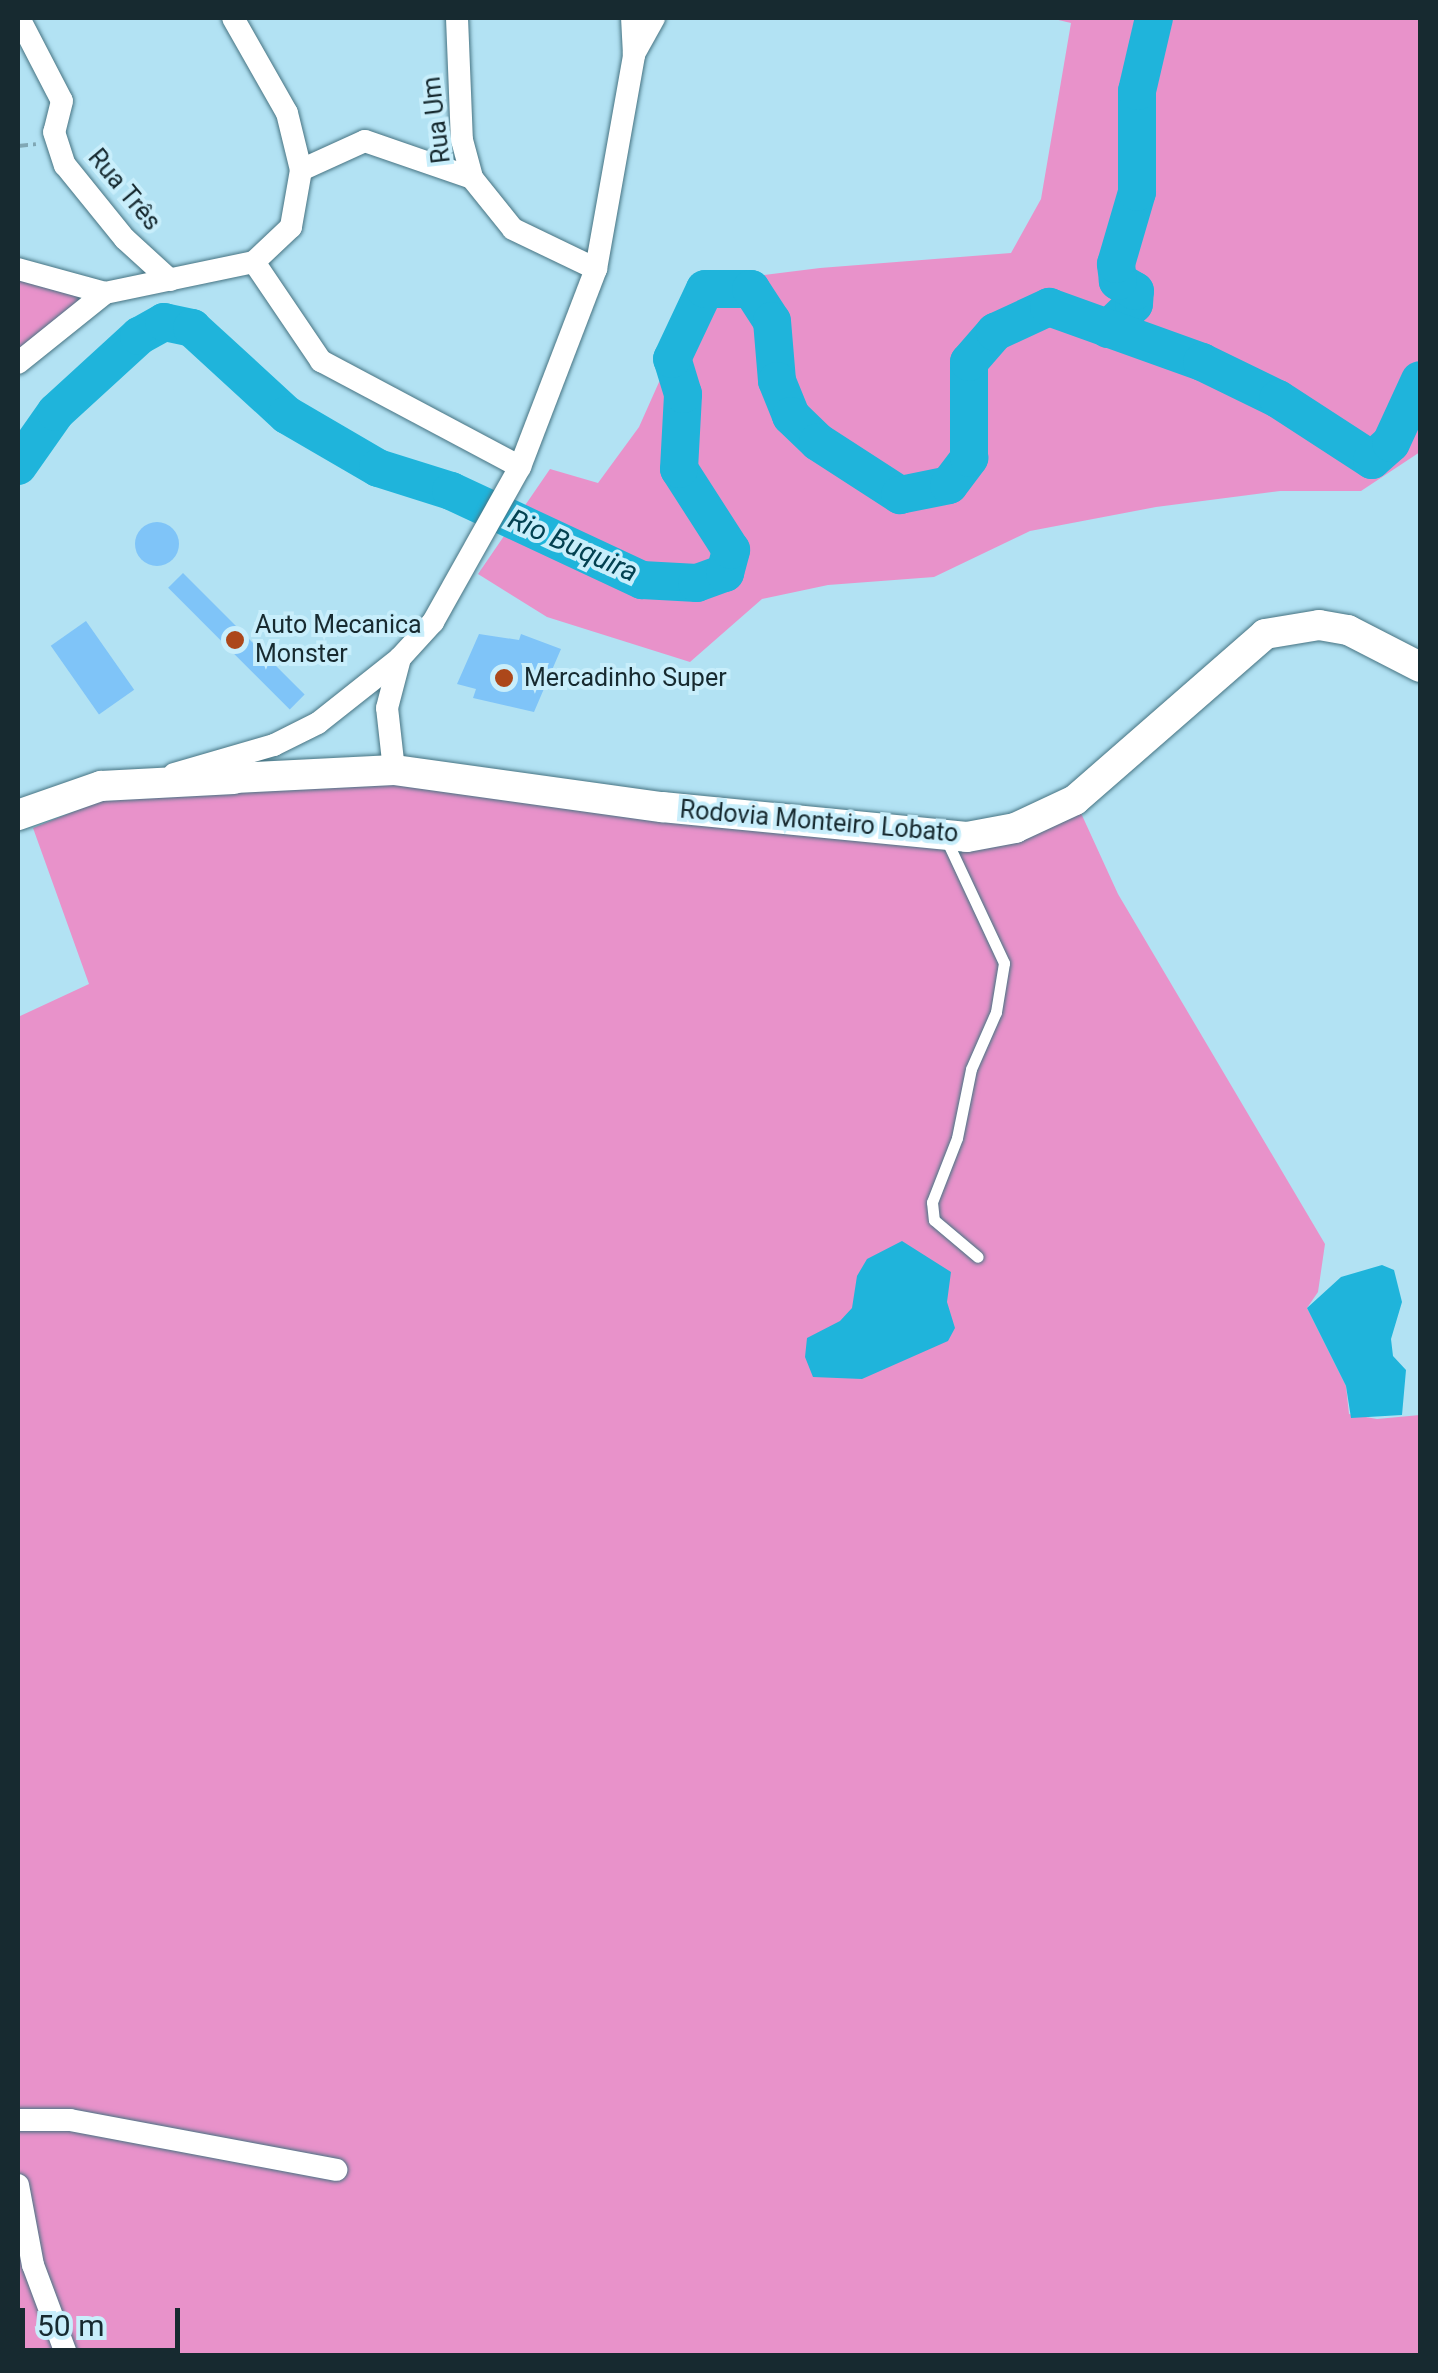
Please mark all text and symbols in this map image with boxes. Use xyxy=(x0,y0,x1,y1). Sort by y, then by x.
street label: Rua Um xyxy=(417,75,457,165)
street label: Rua Três xyxy=(81,143,167,237)
water label: Rio Buquira xyxy=(503,503,643,589)
place label: Auto Mecanica Monster xyxy=(255,611,422,670)
marker: Auto Mecanica Monster xyxy=(224,629,246,651)
place label: Mercadinho Super xyxy=(524,663,727,693)
marker: Mercadinho Super xyxy=(493,667,515,689)
street label: Rodovia Monteiro Lobato xyxy=(678,795,960,849)
scale bar xyxy=(25,2288,185,2350)
text: 50 m xyxy=(37,2308,104,2343)

